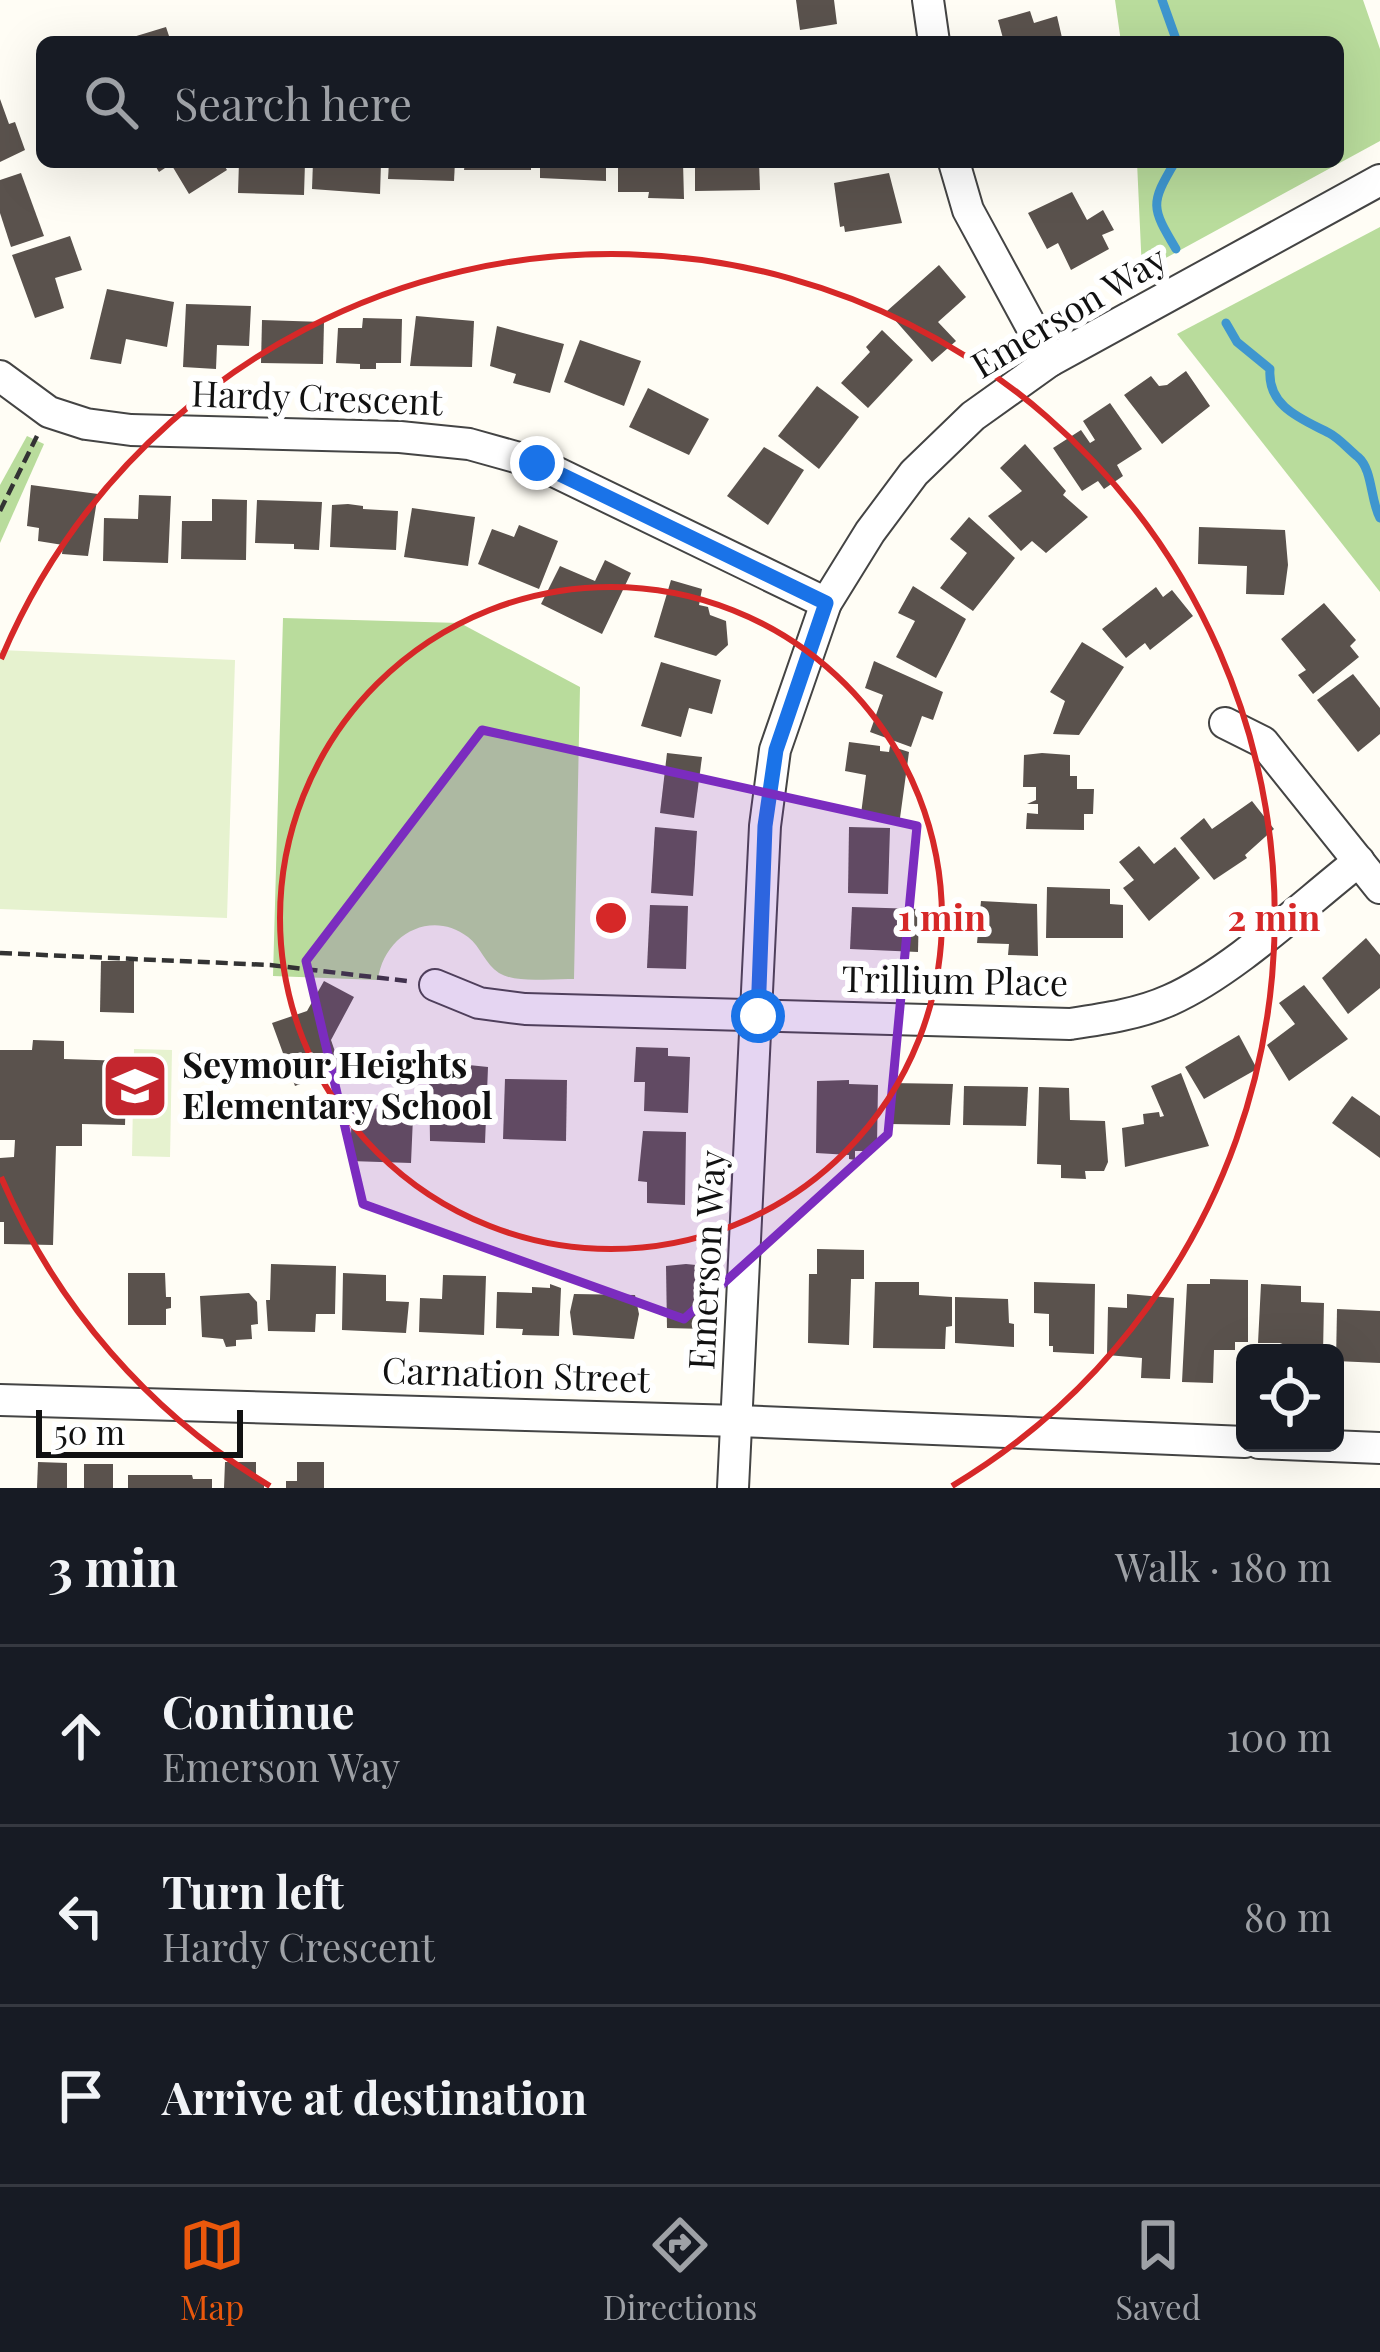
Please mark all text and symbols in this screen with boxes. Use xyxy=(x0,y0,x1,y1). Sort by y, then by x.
search box xyxy=(36,36,1344,168)
icon: search xyxy=(78,69,144,135)
text: Search here xyxy=(174,72,412,132)
street label: Emerson Way xyxy=(961,233,1175,387)
street label: Hardy Crescent xyxy=(190,368,445,424)
route end xyxy=(510,436,564,490)
text: 1 min xyxy=(898,892,986,940)
text: 2 min xyxy=(1228,892,1320,940)
centre of rings xyxy=(590,897,632,939)
street label: Trillium Place xyxy=(841,953,1069,1005)
route start xyxy=(731,989,785,1043)
place label: Seymour Heights Elementary School xyxy=(182,1039,493,1128)
school or university icon: Seymour Heights Elementary School xyxy=(100,1051,170,1121)
street label: Emerson Way xyxy=(675,1149,735,1371)
street label: Carnation Street xyxy=(381,1344,652,1402)
map controls xyxy=(1236,1344,1344,1452)
button: locate xyxy=(1236,1344,1344,1452)
scale bar xyxy=(36,1404,243,1457)
text: 50 m xyxy=(54,1409,125,1453)
text: 3 min xyxy=(48,1532,178,1600)
text: Walk · 180 m xyxy=(1115,1540,1332,1592)
text: Continue xyxy=(162,1680,354,1740)
icon: ahead xyxy=(48,1703,114,1769)
text: 100 m xyxy=(1226,1710,1332,1762)
text: Emerson Way xyxy=(162,1740,400,1792)
text: Turn left xyxy=(162,1860,344,1920)
icon: left xyxy=(48,1883,114,1949)
text: 80 m xyxy=(1244,1890,1332,1942)
text: Hardy Crescent xyxy=(162,1920,435,1972)
icon: arrive xyxy=(48,2063,114,2129)
text: Arrive at destination xyxy=(162,2066,587,2126)
tab: Map xyxy=(179,2212,245,2328)
tab: Directions xyxy=(603,2212,757,2328)
tab: Saved xyxy=(1115,2212,1201,2328)

